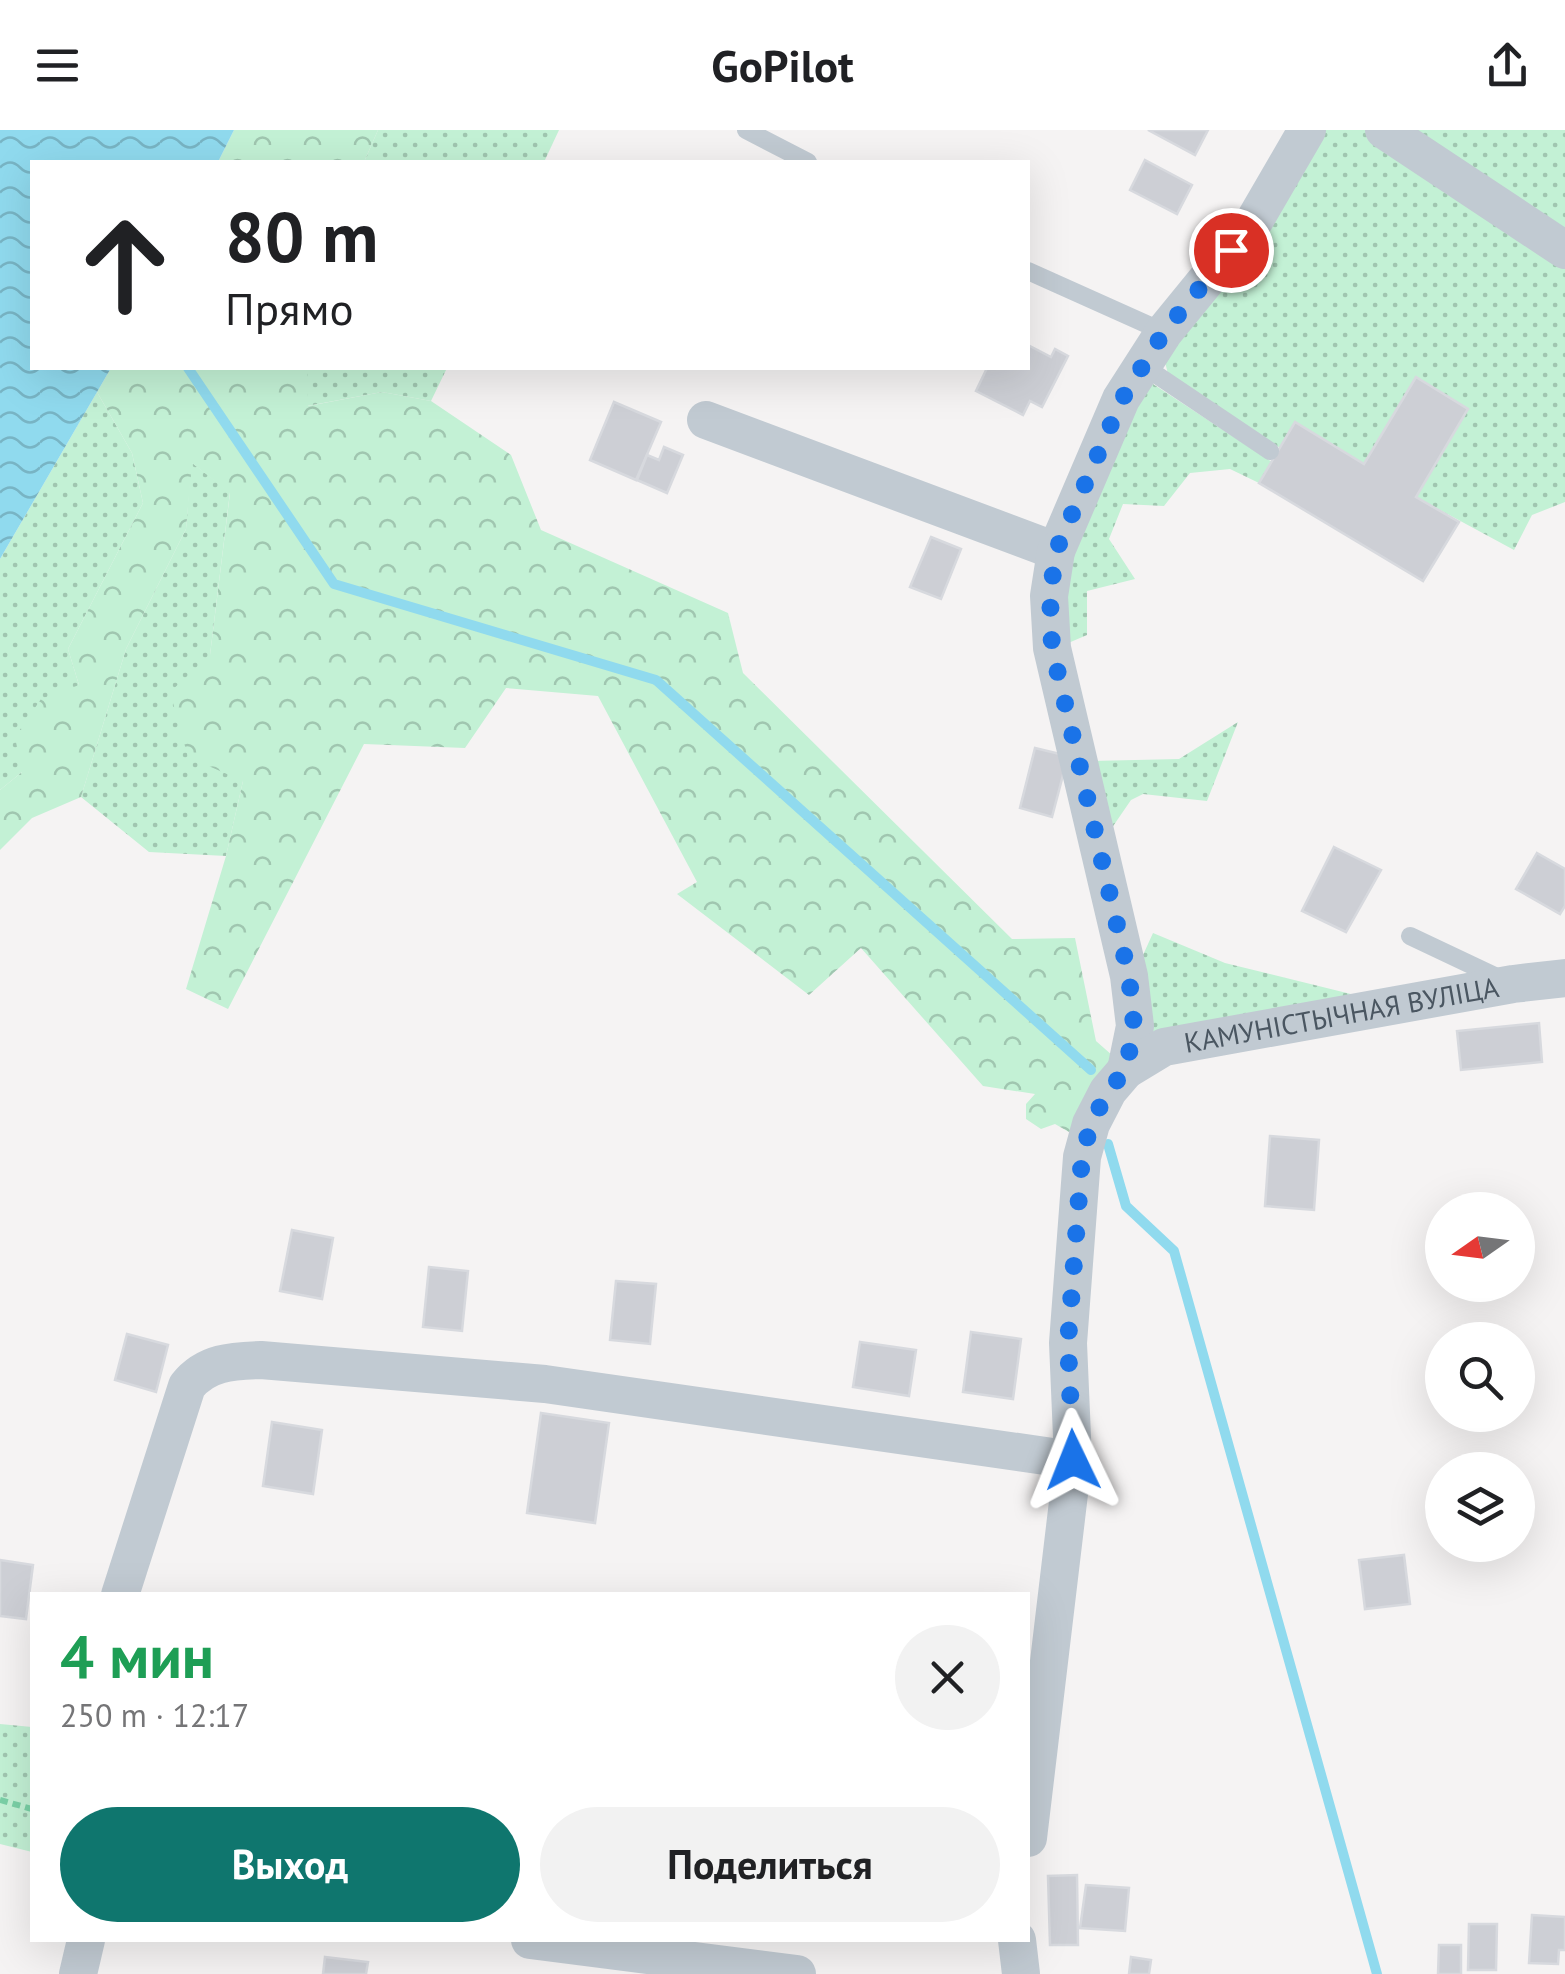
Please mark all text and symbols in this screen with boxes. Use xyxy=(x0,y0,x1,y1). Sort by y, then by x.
text: GoPilot xyxy=(711,36,854,94)
icon: menu xyxy=(30,38,85,93)
icon: share xyxy=(1480,38,1535,93)
text: 80 m xyxy=(225,191,378,281)
icon: ahead xyxy=(60,200,190,330)
pin xyxy=(1189,208,1274,293)
icon: arrive xyxy=(1204,223,1259,278)
text: Прямо xyxy=(225,279,354,337)
street label: КАМУНІСТЫЧНАЯ ВУЛІЦА xyxy=(1181,968,1502,1061)
north arrow xyxy=(1425,1192,1535,1302)
map controls xyxy=(1425,1192,1535,1562)
button: search xyxy=(1425,1322,1535,1432)
position arrow xyxy=(1021,1408,1125,1512)
button: layers xyxy=(1425,1452,1535,1562)
text: 4 мин xyxy=(60,1617,214,1695)
button: close xyxy=(895,1625,1000,1730)
text: 250 m · 12:17 xyxy=(60,1694,249,1736)
button: Выход xyxy=(60,1807,520,1922)
button: Поделиться xyxy=(540,1807,1000,1922)

